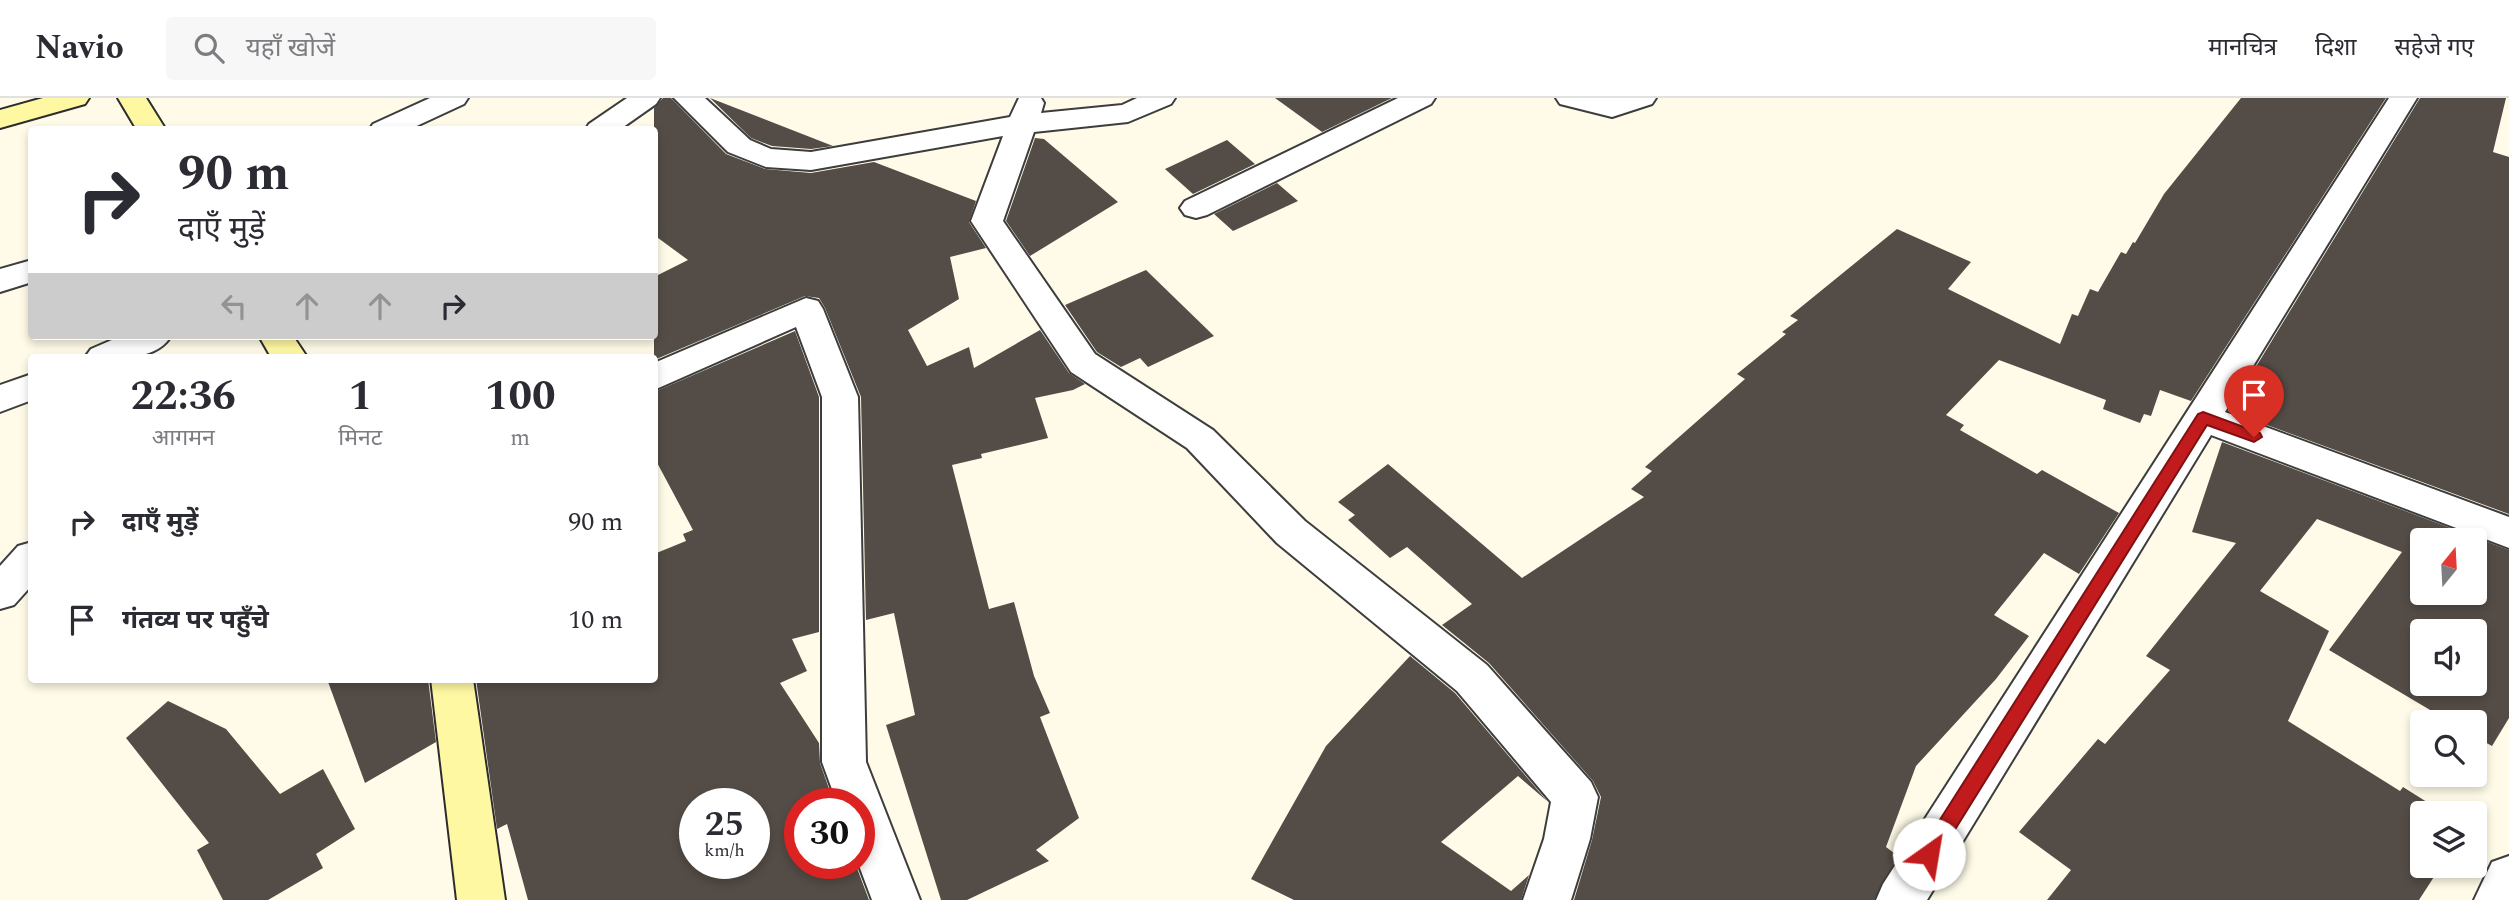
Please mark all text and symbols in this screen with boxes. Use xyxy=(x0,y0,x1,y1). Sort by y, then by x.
search box xyxy=(166,17,656,80)
text: Navio xyxy=(35,23,124,73)
text: यहाँ खोजें xyxy=(246,28,335,68)
icon: search xyxy=(190,29,228,67)
text: मानचित्र xyxy=(2208,30,2277,66)
text: दिशा xyxy=(2315,30,2356,66)
text: सहेजे गए xyxy=(2394,30,2474,66)
text: 90 m xyxy=(178,137,289,212)
icon: right xyxy=(63,154,154,245)
text: दाएँ मुड़ें xyxy=(178,205,265,254)
icon: left xyxy=(215,287,253,325)
icon: ahead xyxy=(288,287,326,325)
icon: ahead xyxy=(361,287,399,325)
icon: right xyxy=(434,287,472,325)
text: 22:36 xyxy=(130,365,236,428)
text: 1 xyxy=(349,365,372,428)
text: 100 xyxy=(485,365,556,428)
pin xyxy=(2224,365,2284,437)
icon: arrive xyxy=(2235,376,2273,414)
text: आगमन xyxy=(152,421,215,456)
text: मिनट xyxy=(338,421,382,456)
text: m xyxy=(510,421,530,456)
text: दाएँ मुड़ें xyxy=(122,502,198,542)
text: 90 m xyxy=(568,502,623,542)
icon: right xyxy=(63,503,101,541)
north arrow xyxy=(2410,528,2487,606)
map controls xyxy=(2410,528,2487,878)
text: गंतव्य पर पहुँचे xyxy=(122,600,269,640)
text: 10 m xyxy=(568,600,623,640)
icon: arrive xyxy=(63,601,101,639)
button: sound xyxy=(2410,619,2487,696)
button: search xyxy=(2410,710,2487,787)
speed limit sign: 30 xyxy=(784,788,875,879)
text: 25 xyxy=(705,798,744,851)
button: layers xyxy=(2410,801,2487,878)
position arrow xyxy=(1892,817,1966,891)
text: km/h xyxy=(704,837,745,864)

